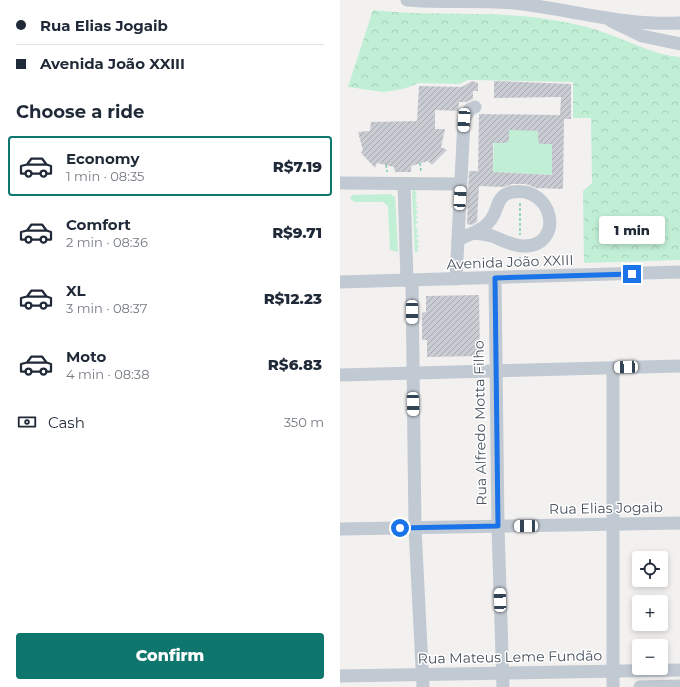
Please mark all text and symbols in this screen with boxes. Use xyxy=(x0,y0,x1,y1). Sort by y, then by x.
text: Rua Elias Jogaib xyxy=(40,16,168,35)
text: Avenida João XXIII xyxy=(40,54,185,73)
text: Choose a ride xyxy=(16,101,144,123)
car xyxy=(457,108,471,132)
icon: car xyxy=(18,148,54,184)
text: Economy xyxy=(66,149,139,168)
text: R$7.19 xyxy=(273,157,322,176)
text: 1 min · 08:35 xyxy=(66,168,144,184)
car xyxy=(453,186,467,210)
icon: car xyxy=(18,214,54,250)
text: Comfort xyxy=(66,215,131,234)
callout: 1 min xyxy=(599,216,665,244)
text: 1 min xyxy=(614,222,650,238)
text: R$9.71 xyxy=(272,223,322,242)
text: 2 min · 08:36 xyxy=(66,234,148,250)
street label: Avenida João XXIII xyxy=(446,251,574,273)
route end xyxy=(623,265,641,283)
icon: car xyxy=(18,280,54,316)
text: XL xyxy=(66,281,85,300)
text: R$12.23 xyxy=(264,289,322,308)
text: 3 min · 08:37 xyxy=(66,300,147,316)
car xyxy=(406,300,418,324)
street label: Rua Alfredo Motta Filho xyxy=(470,340,490,506)
icon: car xyxy=(18,346,54,382)
text: Moto xyxy=(66,347,106,366)
text: R$6.83 xyxy=(268,355,322,374)
car xyxy=(614,361,638,373)
text: 4 min · 08:38 xyxy=(66,366,149,382)
car xyxy=(407,392,419,416)
icon: cash xyxy=(16,411,38,433)
text: Cash xyxy=(48,413,85,432)
text: 350 m xyxy=(284,414,324,430)
street label: Rua Elias Jogaib xyxy=(549,498,663,518)
route start xyxy=(391,519,409,537)
car xyxy=(514,520,538,532)
map controls xyxy=(632,551,668,675)
button: locate xyxy=(632,551,668,587)
car xyxy=(494,588,506,612)
button: + xyxy=(632,595,668,631)
button: Confirm xyxy=(16,633,324,679)
button: − xyxy=(632,639,668,675)
street label: Rua Mateus Leme Fundão xyxy=(418,646,603,668)

